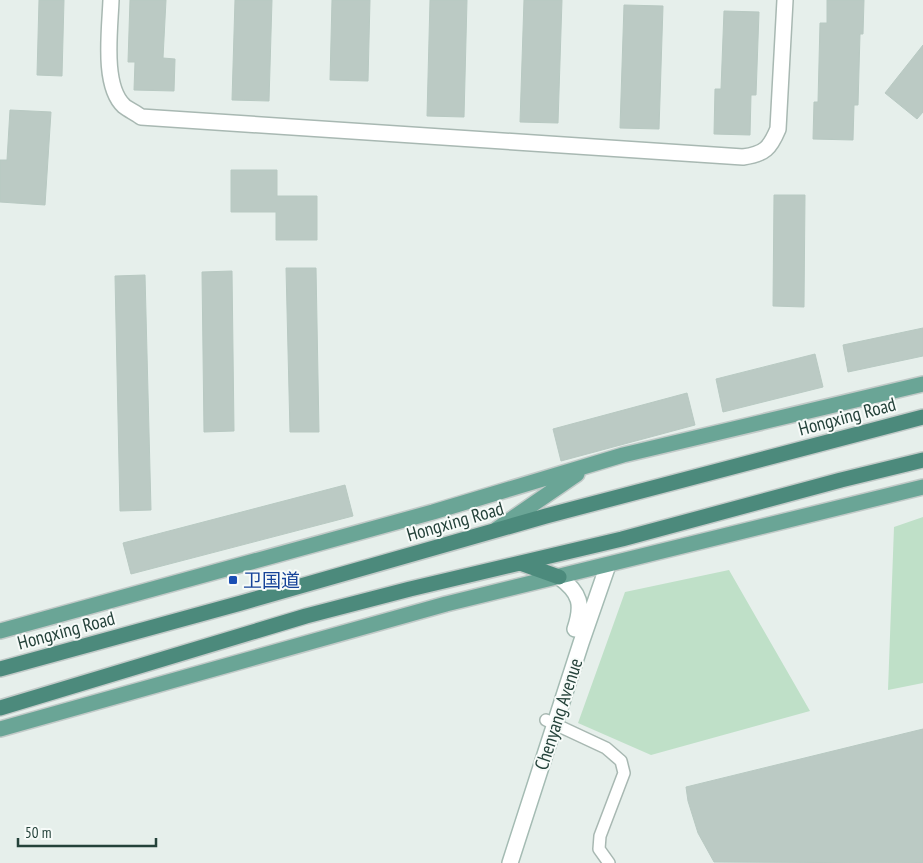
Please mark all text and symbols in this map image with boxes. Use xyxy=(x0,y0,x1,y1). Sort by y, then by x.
street label: Hongxing Road xyxy=(796,391,898,441)
street label: Hongxing Road xyxy=(404,496,506,546)
place label: 卫国道 xyxy=(243,568,300,592)
marker: 卫国道 xyxy=(227,574,239,586)
street label: Hongxing Road xyxy=(15,605,117,655)
street label: Chenyang Avenue xyxy=(529,655,587,773)
scale bar xyxy=(18,816,155,848)
text: 50 m xyxy=(25,823,51,842)

